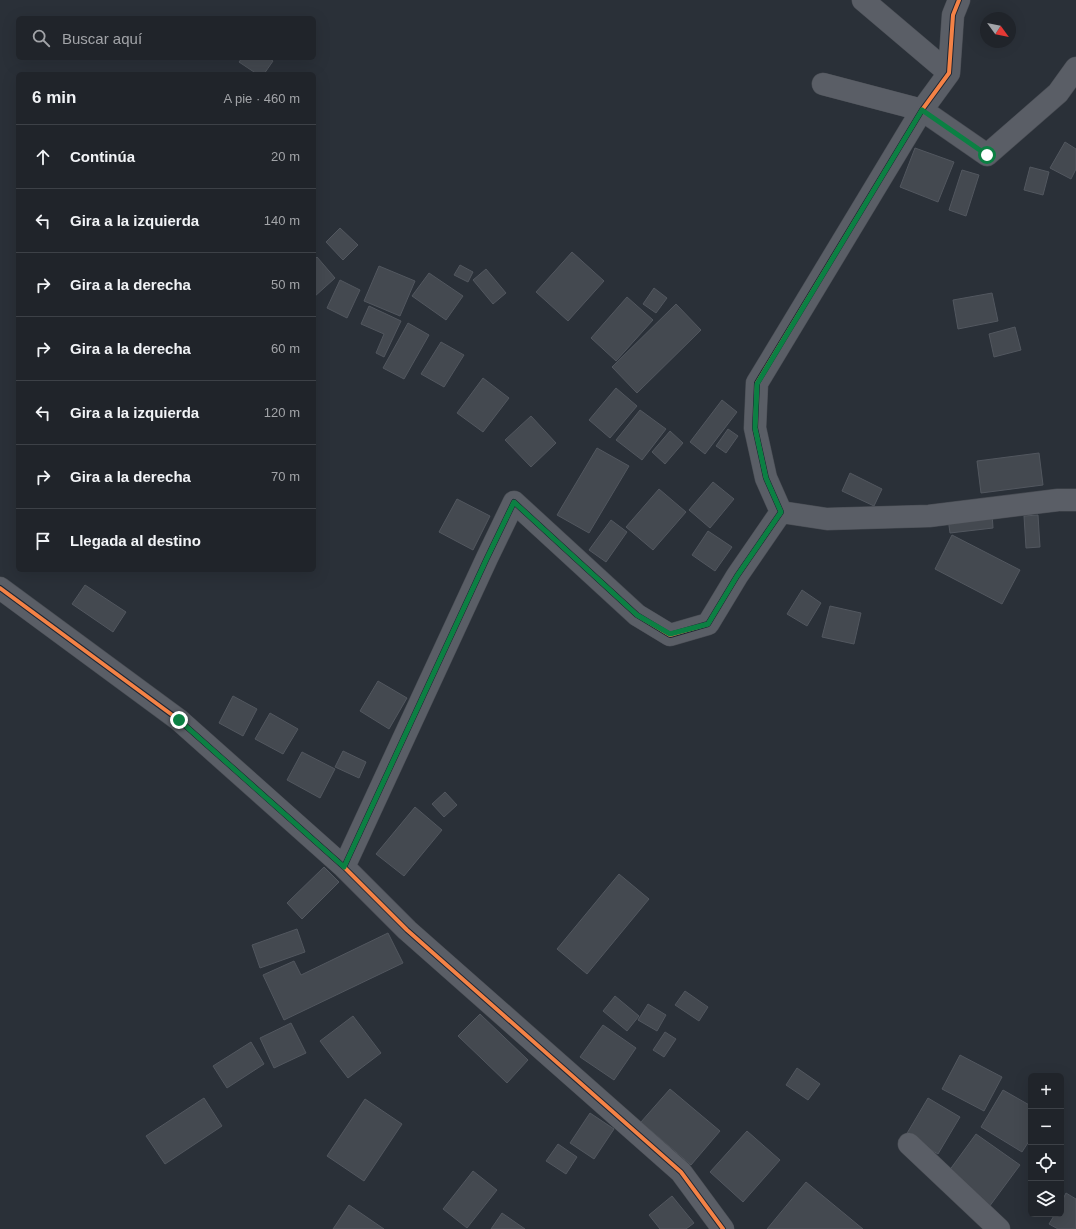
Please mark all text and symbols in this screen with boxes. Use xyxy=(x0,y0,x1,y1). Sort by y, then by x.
north arrow xyxy=(980,12,1016,48)
search box xyxy=(16,16,316,60)
icon: search xyxy=(30,27,52,49)
text: Buscar aquí xyxy=(62,30,142,47)
text: 6 min xyxy=(32,88,76,107)
text: A pie · 460 m xyxy=(223,91,300,106)
icon: ahead xyxy=(32,146,54,168)
route start xyxy=(978,146,996,164)
text: Continúa xyxy=(70,148,135,165)
text: 20 m xyxy=(271,149,300,164)
icon: left xyxy=(32,210,54,232)
text: Gira a la izquierda xyxy=(70,212,199,229)
text: 140 m xyxy=(264,213,300,228)
icon: right xyxy=(32,274,54,296)
text: Gira a la derecha xyxy=(70,276,191,293)
text: 50 m xyxy=(271,277,300,292)
icon: right xyxy=(32,338,54,360)
text: Gira a la derecha xyxy=(70,340,191,357)
text: 60 m xyxy=(271,341,300,356)
icon: left xyxy=(32,402,54,424)
text: Gira a la izquierda xyxy=(70,404,199,421)
text: 120 m xyxy=(264,405,300,420)
icon: right xyxy=(32,466,54,488)
text: Gira a la derecha xyxy=(70,468,191,485)
text: 70 m xyxy=(271,469,300,484)
icon: arrive xyxy=(32,530,54,552)
text: Llegada al destino xyxy=(70,532,201,549)
route end xyxy=(170,711,188,729)
map controls xyxy=(1028,1073,1064,1217)
button: + xyxy=(1028,1073,1064,1109)
button: − xyxy=(1028,1109,1064,1145)
button: locate xyxy=(1028,1145,1064,1181)
button: layers xyxy=(1028,1181,1064,1217)

